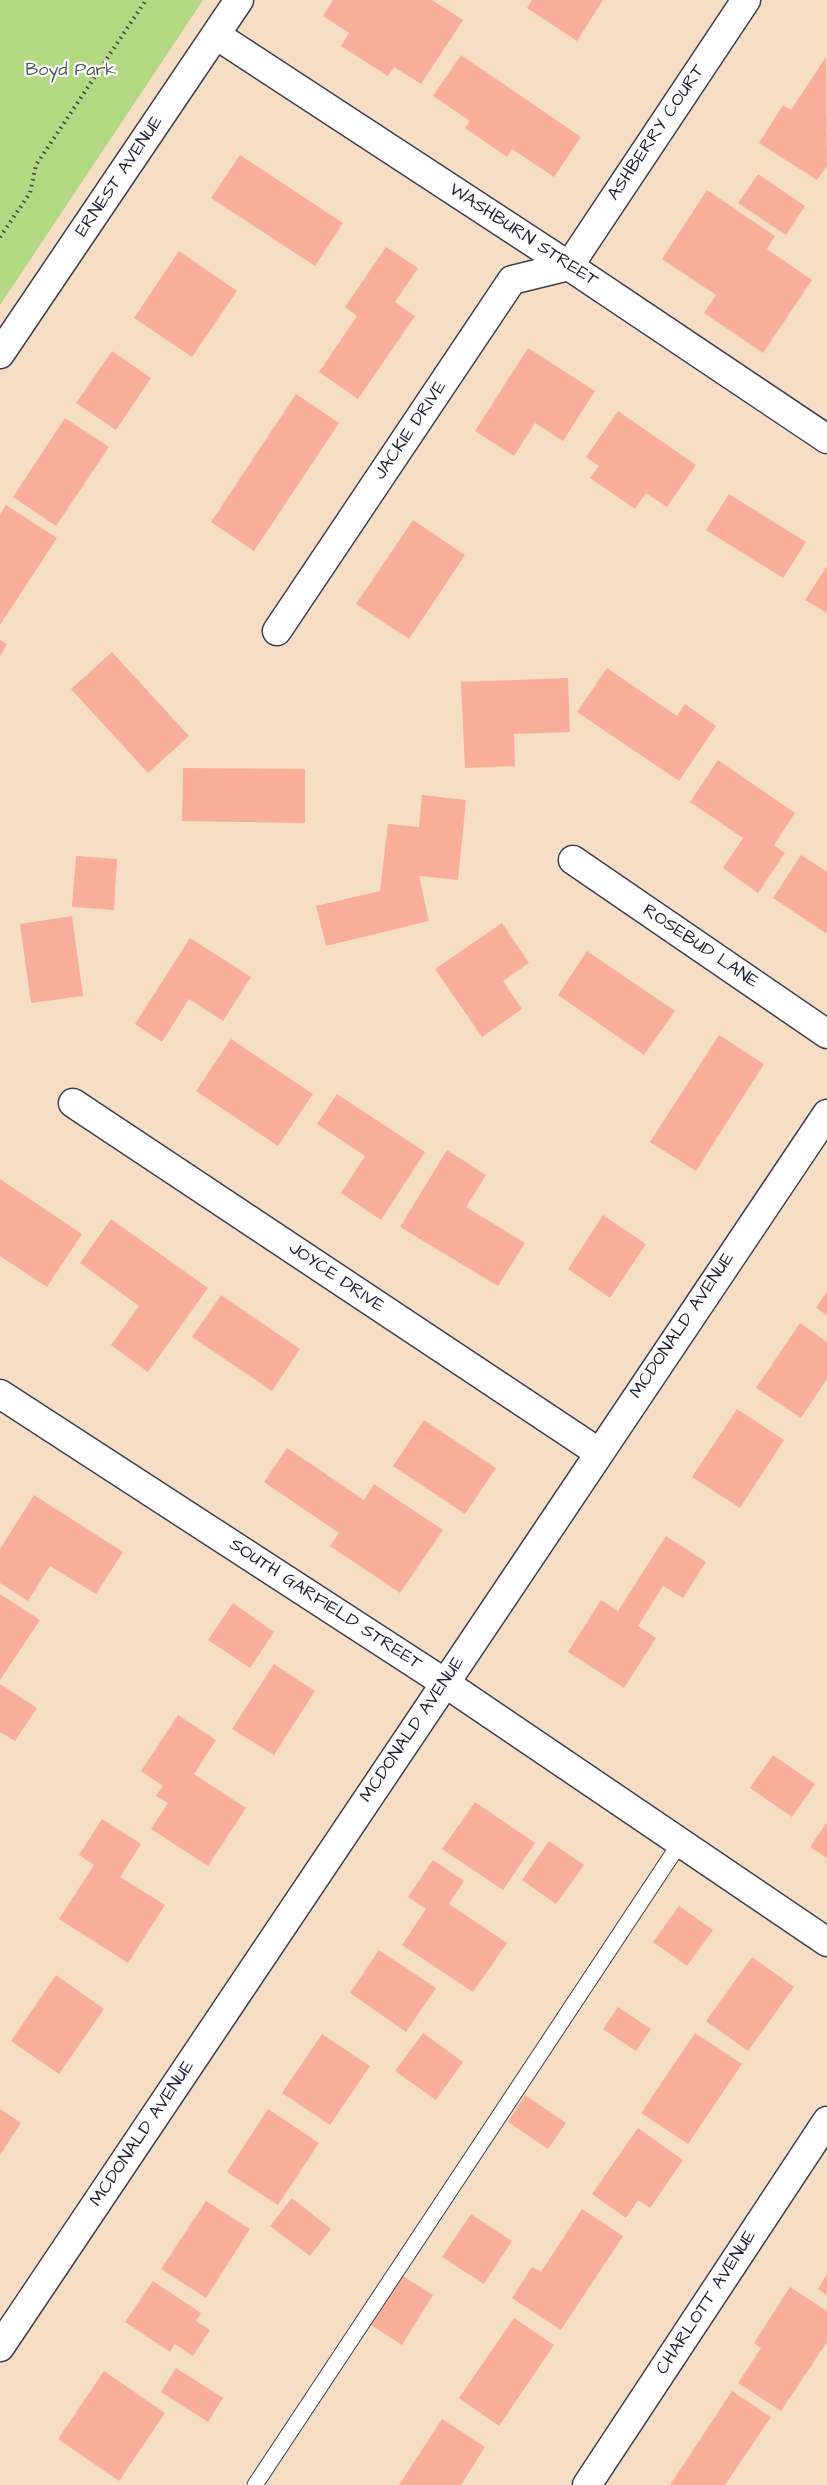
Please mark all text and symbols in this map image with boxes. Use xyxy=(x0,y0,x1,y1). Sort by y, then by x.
park label: Boyd Park xyxy=(26,60,116,82)
street label: ASHBERRY COURT xyxy=(604,61,710,205)
street label: ERNEST AVENUE xyxy=(72,113,168,241)
street label: WASHBURN STREET xyxy=(444,180,602,292)
street label: JACKIE DRIVE xyxy=(370,378,452,484)
street label: ROSEBUD LANE xyxy=(638,900,762,994)
street label: JOYCE DRIVE xyxy=(284,1238,388,1318)
street label: MCDONALD AVENUE xyxy=(626,1249,740,1403)
street label: SOUTH GARFIELD STREET xyxy=(225,1535,425,1675)
street label: MCDONALD AVENUE xyxy=(356,1653,470,1807)
street label: MCDONALD AVENUE xyxy=(86,2057,200,2211)
street label: CHARLOTT AVENUE xyxy=(652,2227,762,2379)

